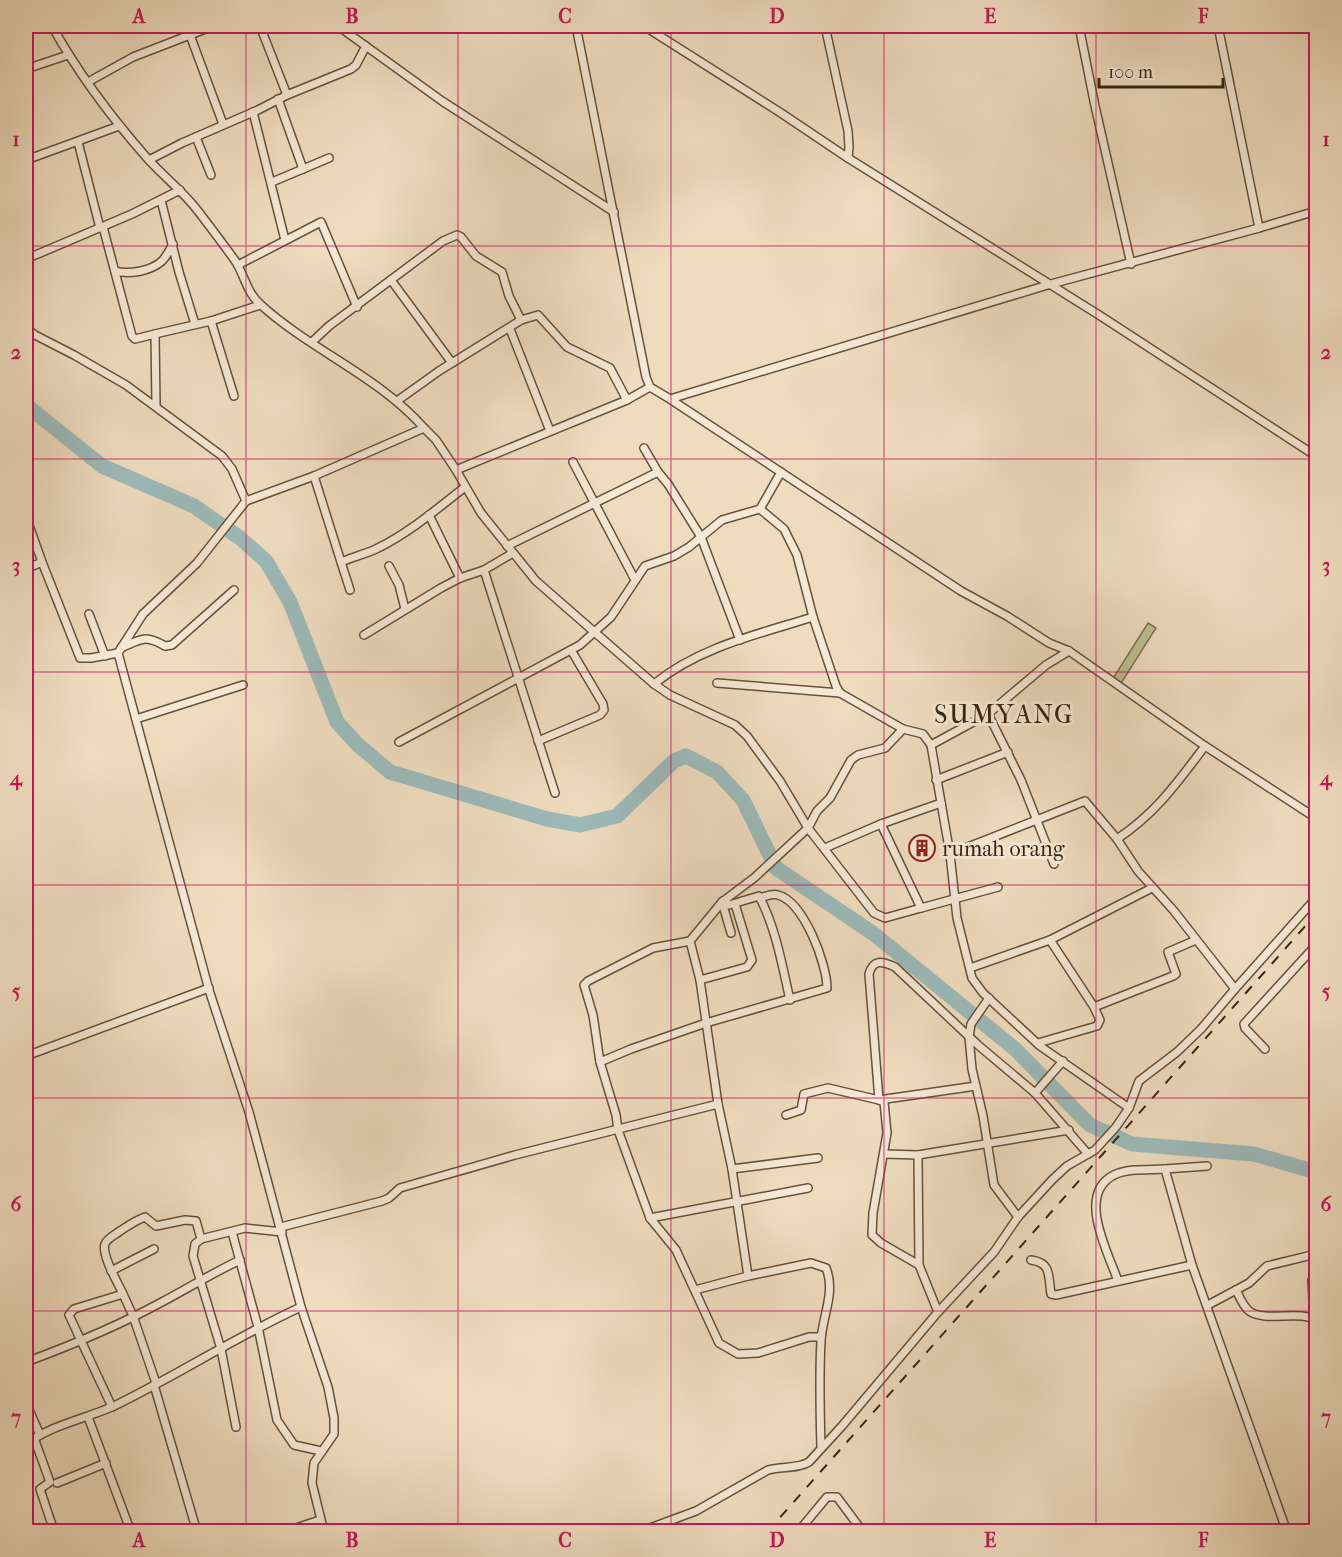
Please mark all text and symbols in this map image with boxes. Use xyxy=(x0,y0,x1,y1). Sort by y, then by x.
text: A xyxy=(131,5,147,28)
text: B xyxy=(345,5,359,28)
text: C xyxy=(558,5,572,28)
text: D xyxy=(769,5,785,28)
text: E xyxy=(984,5,996,28)
text: F xyxy=(1197,5,1209,28)
scale bar xyxy=(1099,51,1224,89)
text: 100 m xyxy=(1108,62,1153,83)
text: 1 xyxy=(12,128,20,151)
text: 1 xyxy=(1322,128,1330,151)
text: 2 xyxy=(11,341,21,364)
text: 2 xyxy=(1321,341,1331,364)
text: 3 xyxy=(12,554,20,577)
text: 3 xyxy=(1322,554,1330,577)
district label: SUMYANG xyxy=(934,699,1074,730)
text: 4 xyxy=(9,767,23,791)
text: 4 xyxy=(1319,767,1333,791)
building icon: rumah orang xyxy=(907,833,937,863)
place label: rumah orang xyxy=(942,836,1065,862)
text: 5 xyxy=(12,980,21,1003)
text: 5 xyxy=(1322,980,1331,1003)
text: 6 xyxy=(11,1193,23,1216)
text: 6 xyxy=(1321,1193,1333,1216)
text: 7 xyxy=(10,1406,21,1429)
text: 7 xyxy=(1320,1406,1331,1429)
text: A xyxy=(131,1529,147,1552)
text: B xyxy=(345,1529,359,1552)
text: C xyxy=(558,1529,572,1552)
text: D xyxy=(769,1529,785,1552)
text: E xyxy=(984,1529,996,1552)
text: F xyxy=(1197,1529,1209,1552)

